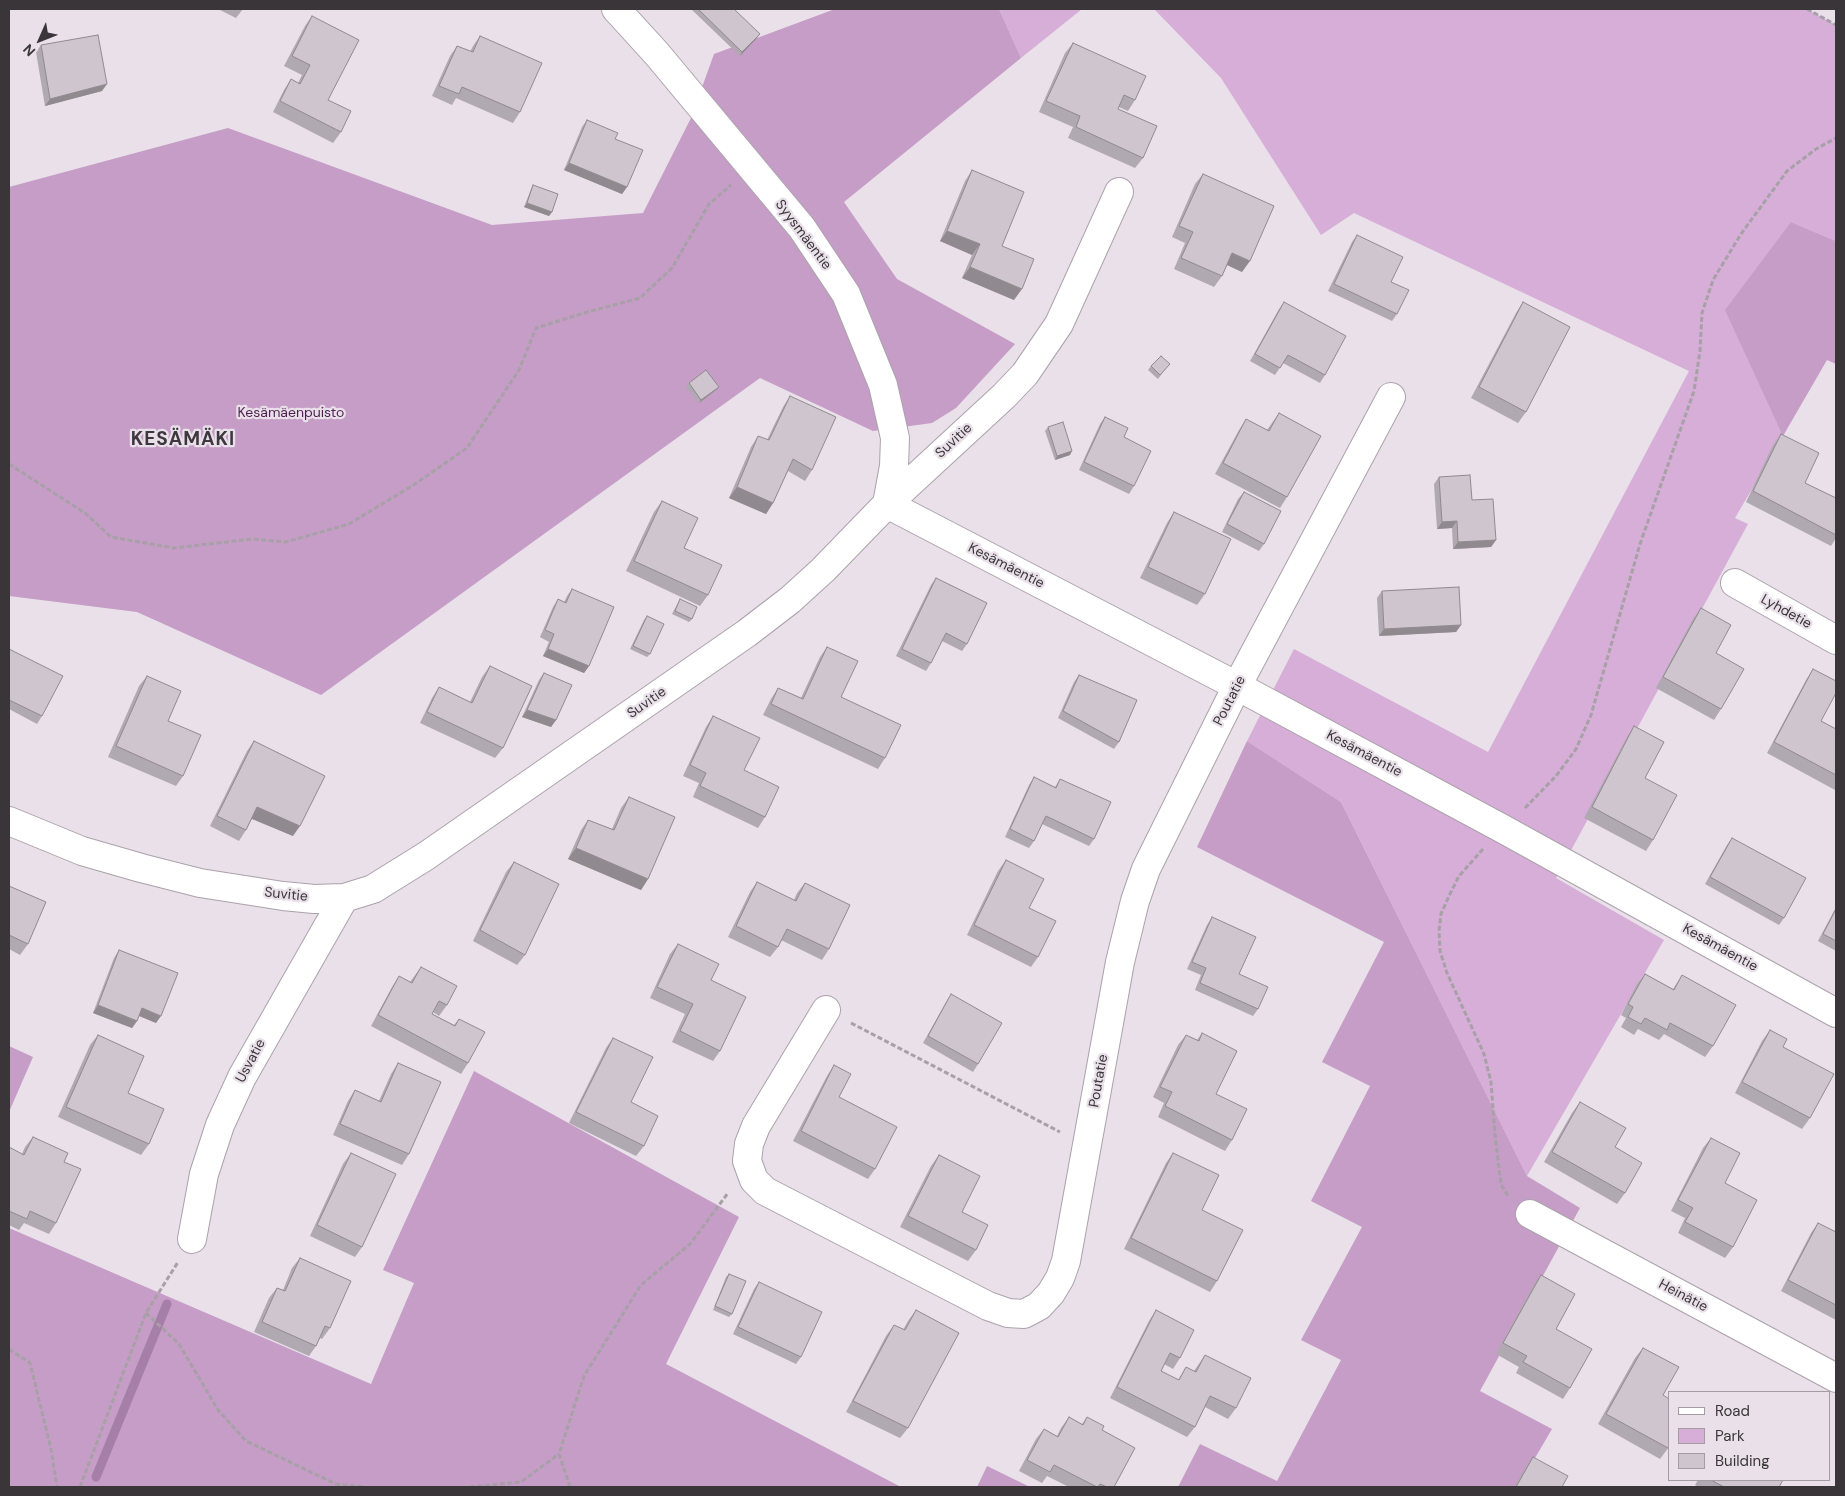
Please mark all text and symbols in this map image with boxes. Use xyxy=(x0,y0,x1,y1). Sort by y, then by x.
north arrow xyxy=(15,15,65,65)
text: N xyxy=(19,40,39,60)
street label: Syysmäentie xyxy=(771,197,835,273)
park label: Kesämäenpuisto xyxy=(238,405,344,421)
street label: Suvitie xyxy=(932,420,976,462)
district label: KESÄMÄKI xyxy=(130,429,236,451)
street label: Kesämäentie xyxy=(965,540,1047,592)
street label: Lyhdetie xyxy=(1758,591,1814,633)
street label: Poutatie xyxy=(1210,673,1250,729)
street label: Suvitie xyxy=(624,684,670,722)
street label: Kesämäentie xyxy=(1323,727,1405,781)
street label: Suvitie xyxy=(263,884,309,906)
street label: Kesämäentie xyxy=(1680,920,1760,976)
street label: Usvatie xyxy=(233,1036,269,1086)
street label: Poutatie xyxy=(1086,1053,1112,1109)
street label: Heinätie xyxy=(1656,1276,1710,1316)
legend xyxy=(1668,1391,1830,1481)
text: Road xyxy=(1715,1401,1750,1421)
text: Park xyxy=(1715,1426,1745,1446)
text: Building xyxy=(1715,1451,1770,1471)

